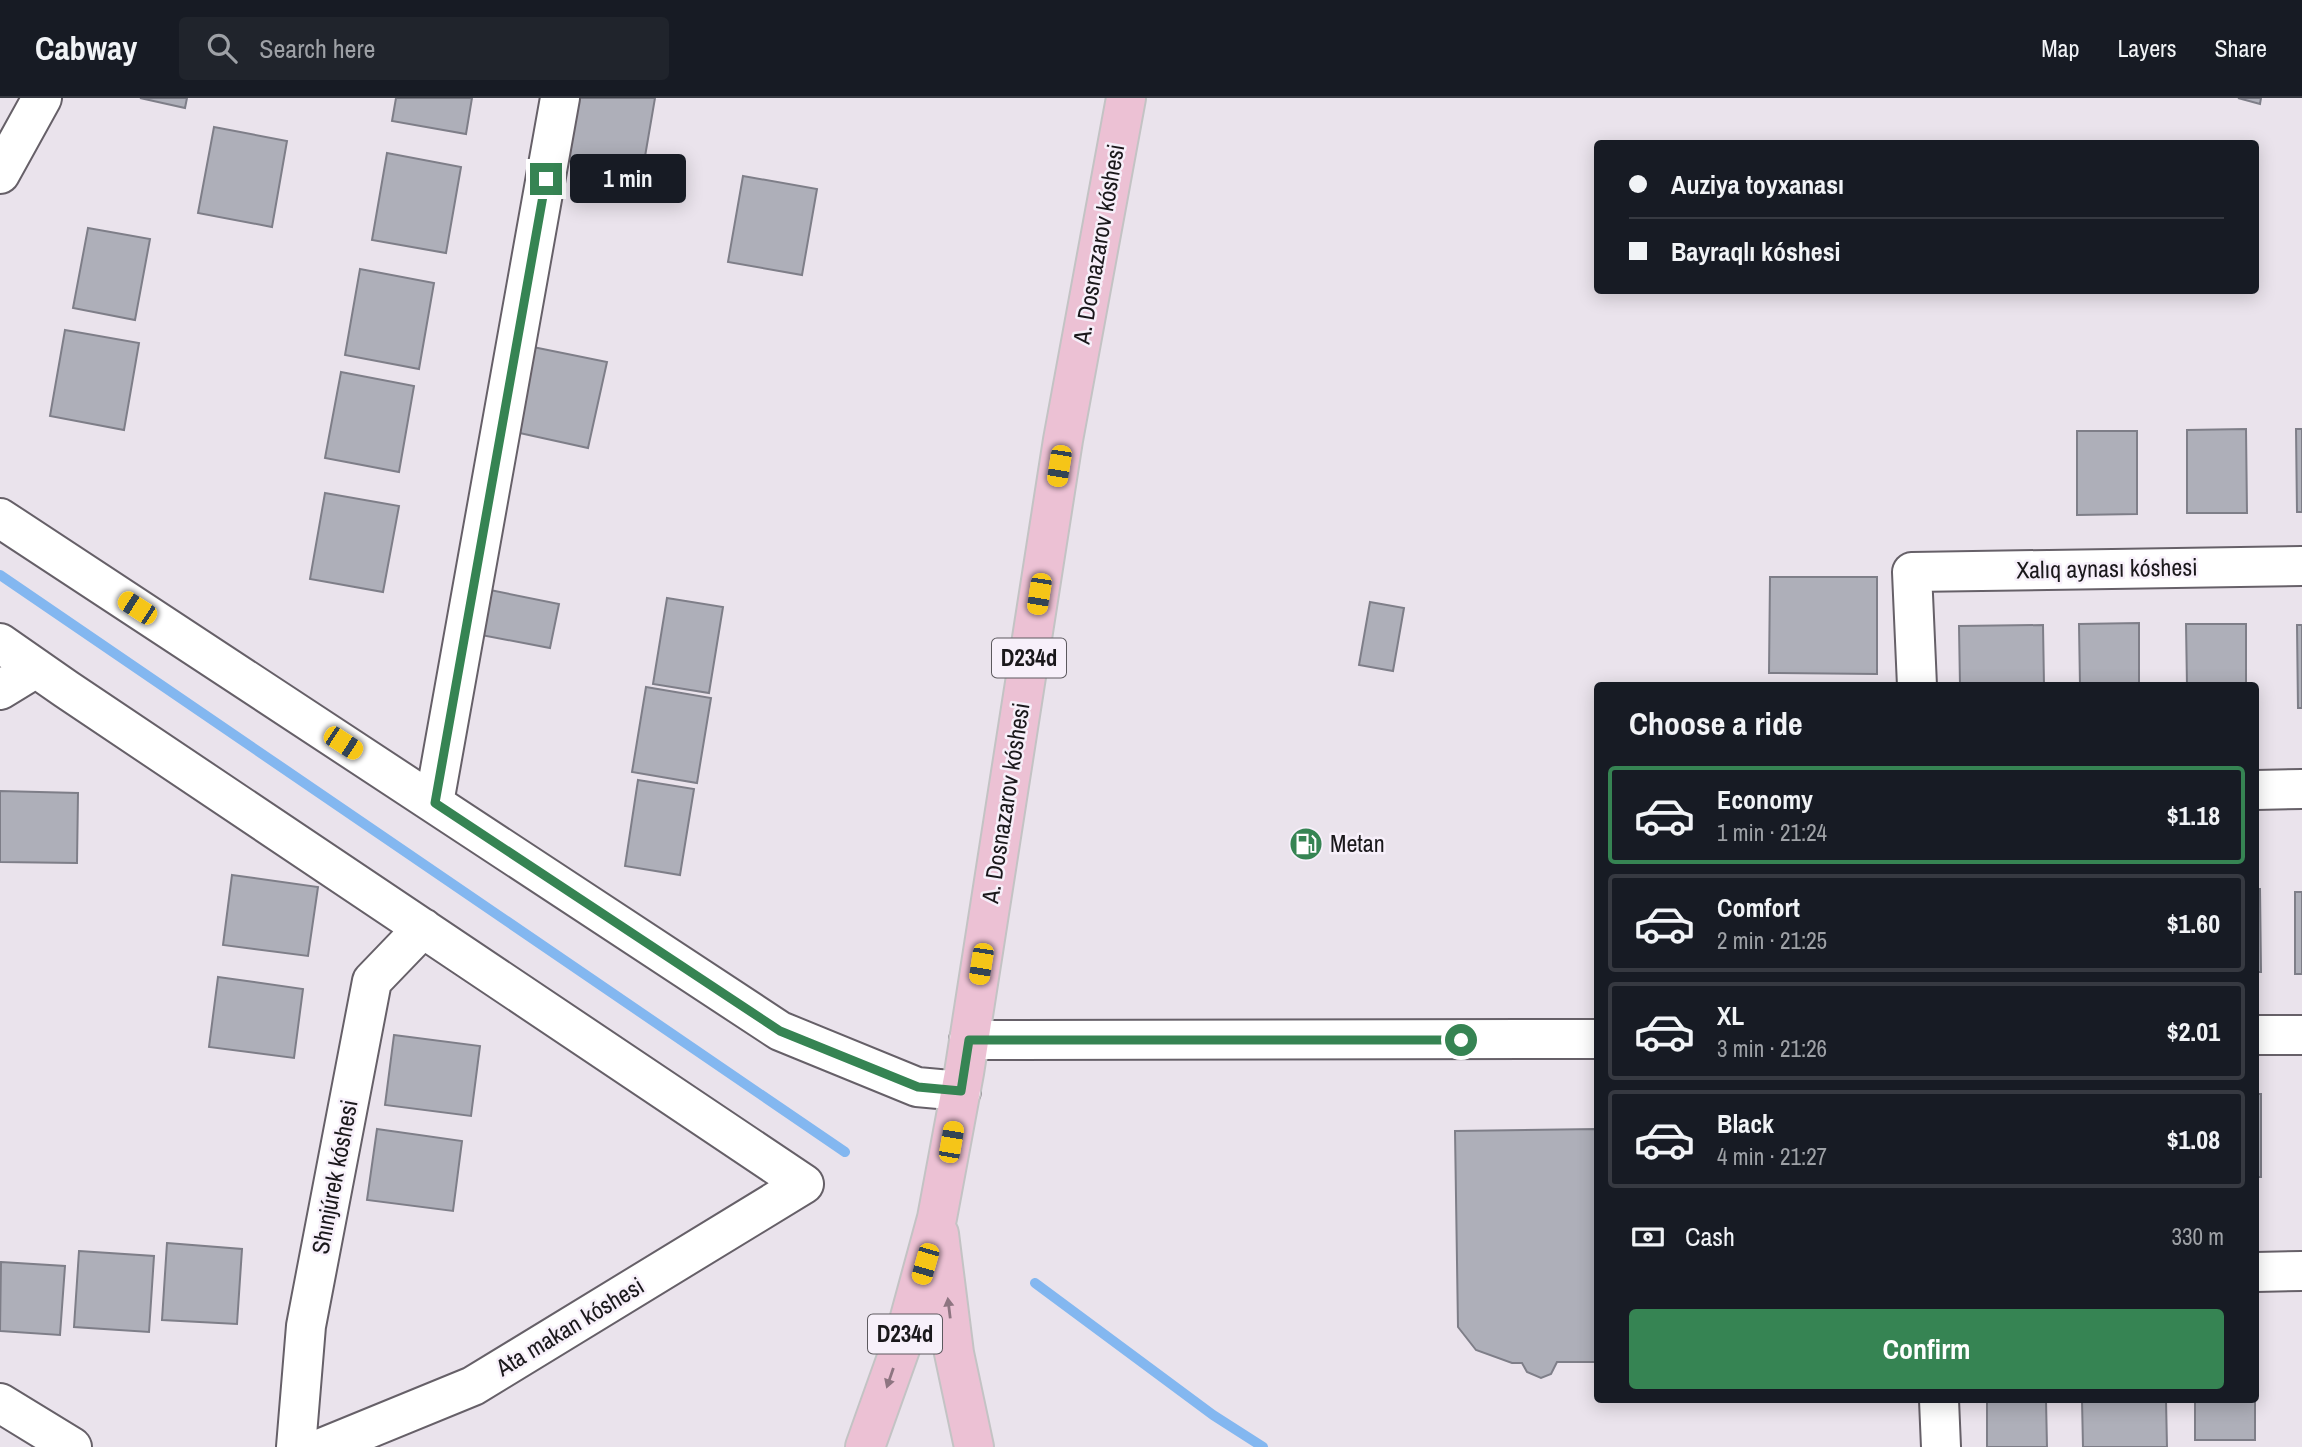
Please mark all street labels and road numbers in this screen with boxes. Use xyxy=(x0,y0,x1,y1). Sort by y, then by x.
street label: A. Dosnazarov kóshesi xyxy=(1065,141,1131,347)
street label: Xalıq aynası kóshesi xyxy=(2016,550,2198,586)
road number: D234d xyxy=(992,638,1066,678)
street label: A. Dosnazarov kóshesi xyxy=(973,700,1037,906)
street label: Shınjúrek kóshesi xyxy=(303,1097,365,1257)
street label: Ata makan kóshesi xyxy=(489,1269,649,1383)
road number: D234d xyxy=(868,1315,942,1354)

